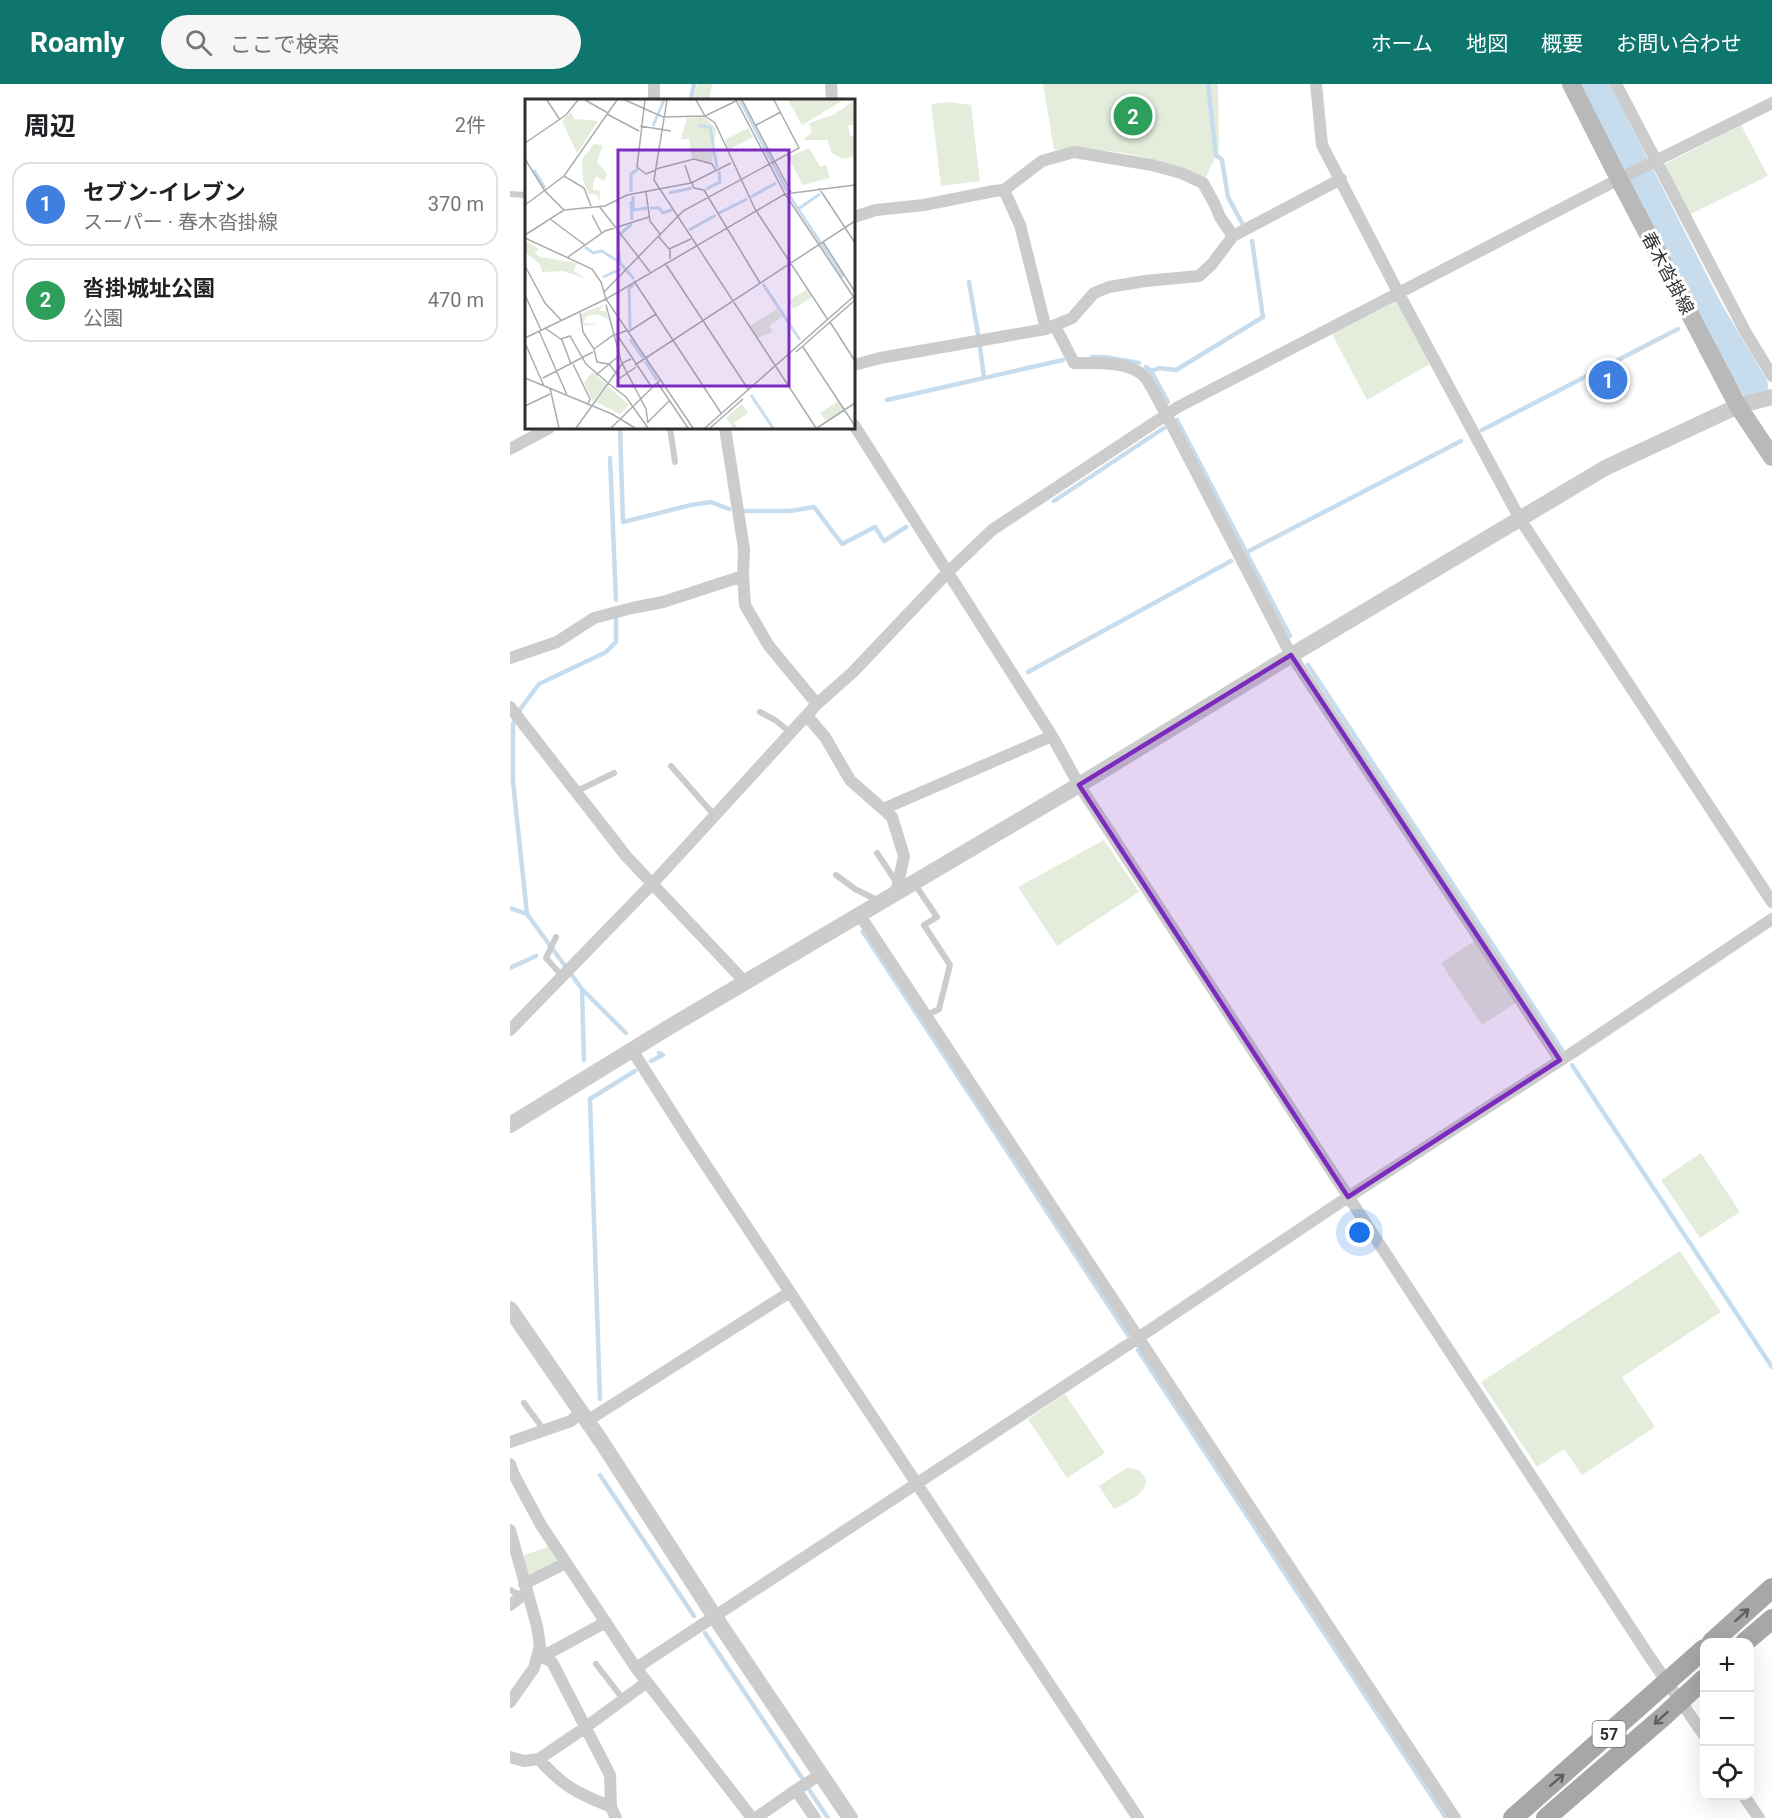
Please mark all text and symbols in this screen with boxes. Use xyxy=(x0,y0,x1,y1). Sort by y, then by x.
search box xyxy=(161,15,581,69)
text: Roamly xyxy=(30,26,125,59)
icon: search xyxy=(182,26,215,59)
text: ここで検索 xyxy=(230,32,340,57)
text: ホーム xyxy=(1371,32,1433,56)
text: 地図 xyxy=(1466,32,1508,56)
text: 概要 xyxy=(1541,32,1583,56)
text: お問い合わせ xyxy=(1616,32,1742,56)
pin: 2 xyxy=(1114,93,1152,138)
inset map xyxy=(525,99,855,429)
text: 周辺 xyxy=(24,111,76,141)
text: 2件 xyxy=(455,113,486,137)
text: セブン-イレブン xyxy=(83,180,246,205)
text: 1 xyxy=(40,192,51,216)
text: 370 m xyxy=(428,192,484,216)
text: スーパー · 春木沓掛線 xyxy=(83,210,278,234)
street label: 春木沓掛線 xyxy=(1638,228,1698,318)
text: 沓掛城址公園 xyxy=(83,276,215,301)
text: 2 xyxy=(40,288,51,312)
text: 470 m xyxy=(428,288,484,312)
text: 公園 xyxy=(83,306,123,330)
pin: 1 xyxy=(1588,358,1628,402)
your location xyxy=(1345,1218,1374,1247)
one-way arrow xyxy=(1734,1608,1749,1622)
map controls xyxy=(1700,1638,1754,1800)
button: + xyxy=(1700,1638,1754,1692)
button: − xyxy=(1700,1692,1754,1746)
one-way arrow xyxy=(1654,1711,1669,1725)
road number: 57 xyxy=(1592,1721,1626,1747)
button: locate xyxy=(1700,1746,1754,1800)
one-way arrow xyxy=(1549,1773,1565,1786)

